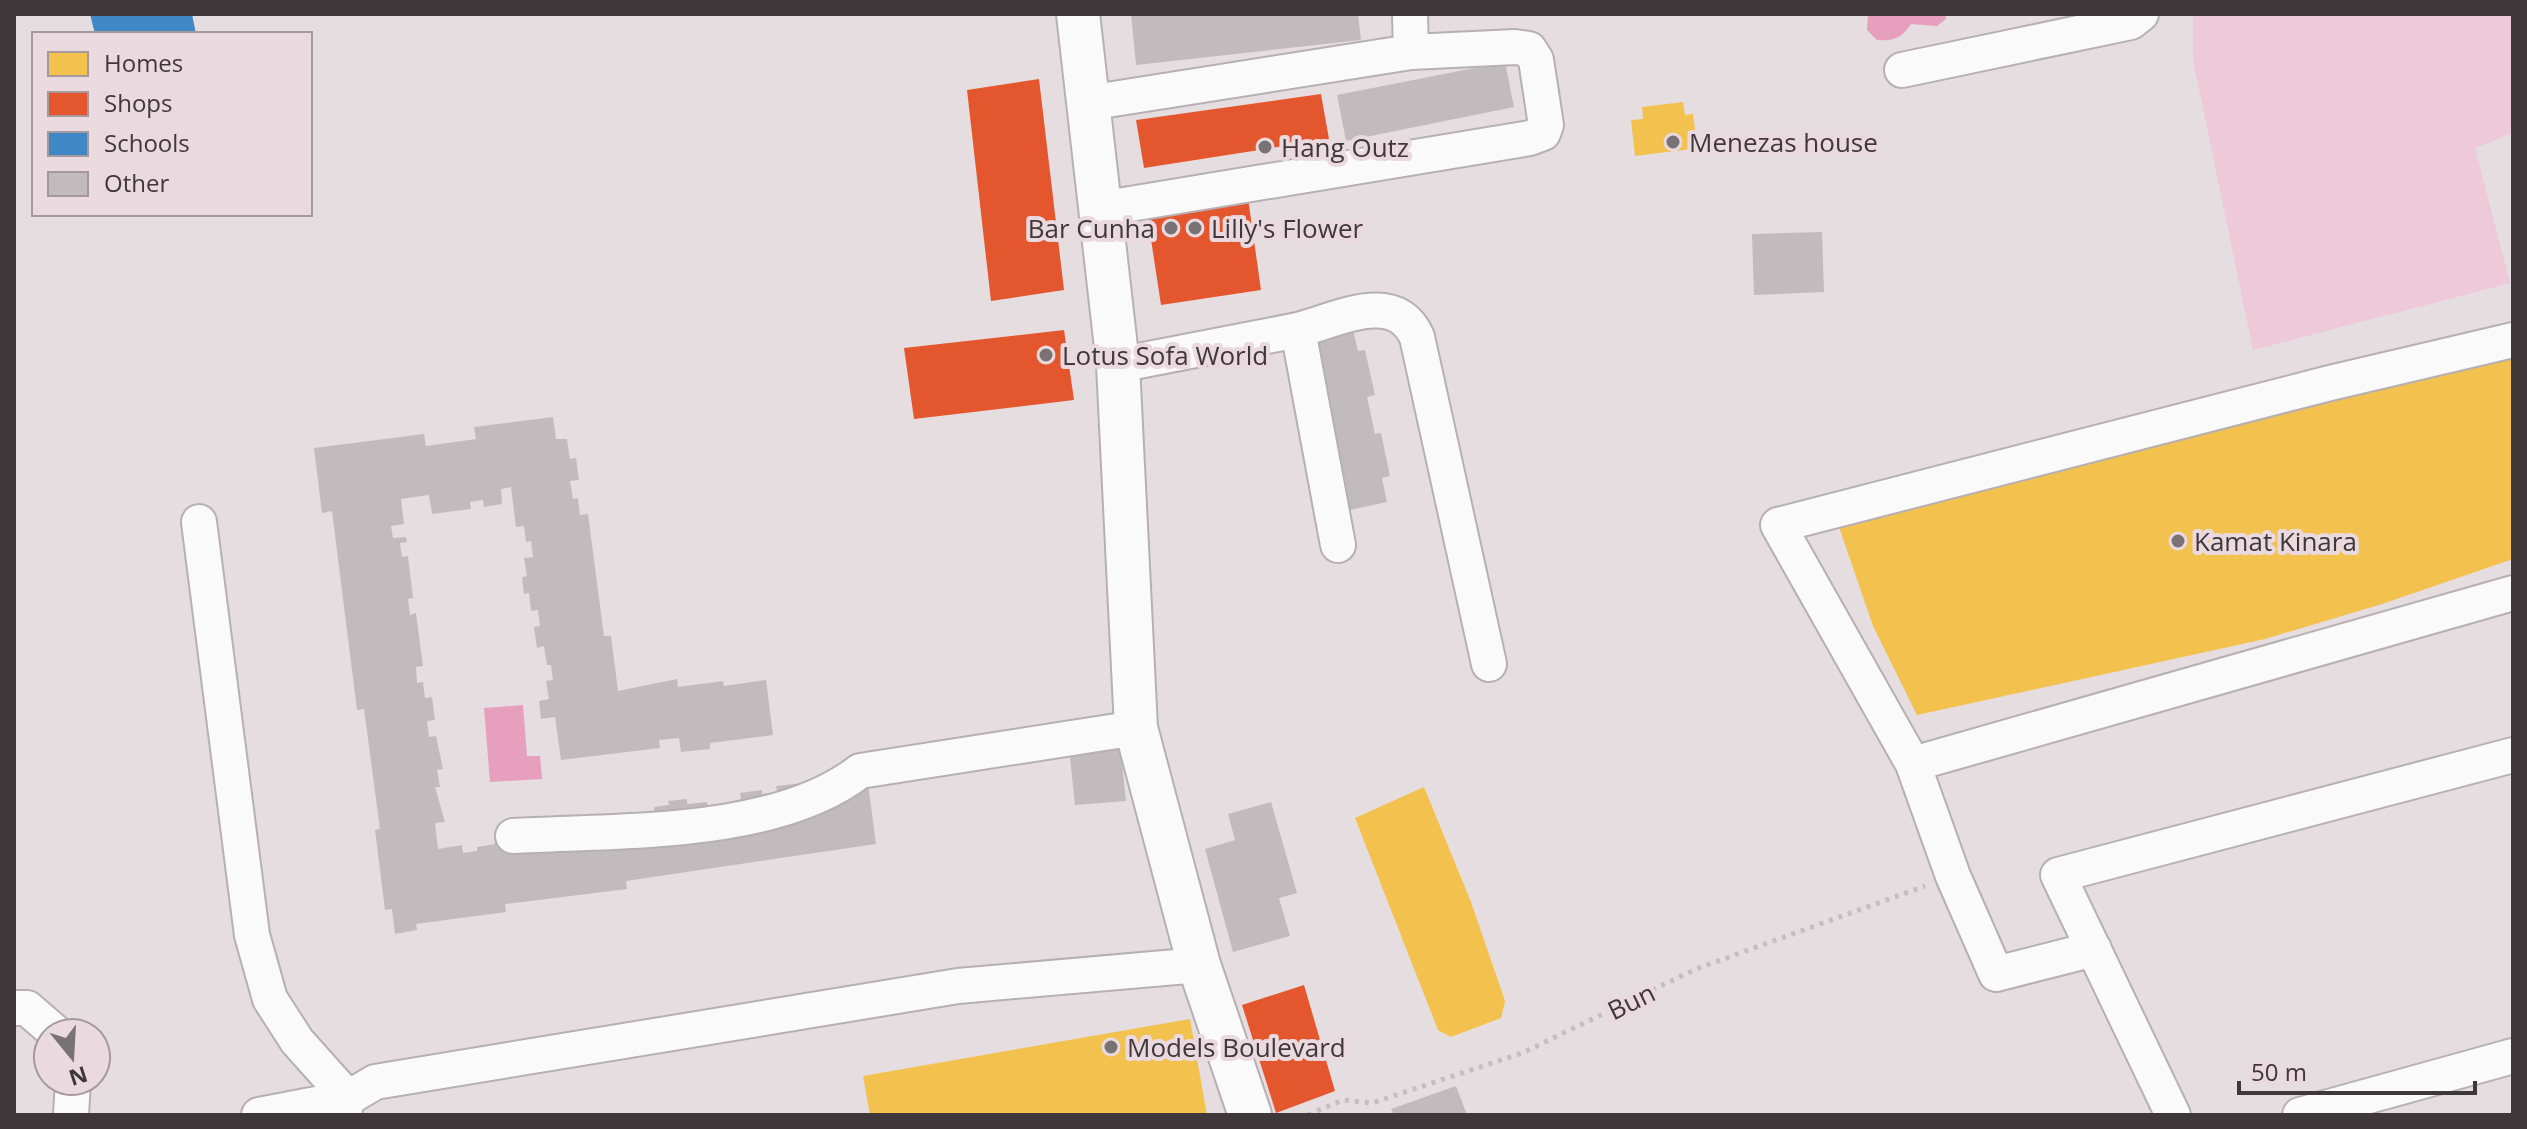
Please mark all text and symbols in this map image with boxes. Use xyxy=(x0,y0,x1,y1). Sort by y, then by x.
legend xyxy=(32,32,312,216)
text: Homes xyxy=(104,46,183,79)
text: Shops xyxy=(104,86,172,119)
place label: Menezas house xyxy=(1689,124,1878,160)
text: Schools xyxy=(104,126,190,159)
place label: Hang Outz xyxy=(1281,129,1409,165)
marker: Menezas house xyxy=(1664,133,1682,151)
marker: Hang Outz xyxy=(1256,138,1274,156)
text: Other xyxy=(104,166,169,199)
place label: Bar Cunha xyxy=(1028,210,1155,246)
place label: Lilly's Flower xyxy=(1211,210,1364,246)
marker: Bar Cunha xyxy=(1162,219,1180,237)
marker: Lilly's Flower xyxy=(1186,219,1204,237)
place label: Lotus Sofa World xyxy=(1062,337,1268,373)
marker: Lotus Sofa World xyxy=(1037,346,1055,364)
place label: Kamat Kinara xyxy=(2194,523,2357,559)
marker: Kamat Kinara xyxy=(2169,532,2187,550)
street label: Bun xyxy=(1601,974,1661,1028)
north arrow xyxy=(32,1017,112,1097)
place label: Models Boulevard xyxy=(1127,1029,1346,1065)
marker: Models Boulevard xyxy=(1102,1038,1120,1056)
scale bar xyxy=(2239,1045,2475,1095)
text: 50 m xyxy=(2251,1055,2307,1088)
text: N xyxy=(65,1060,92,1094)

